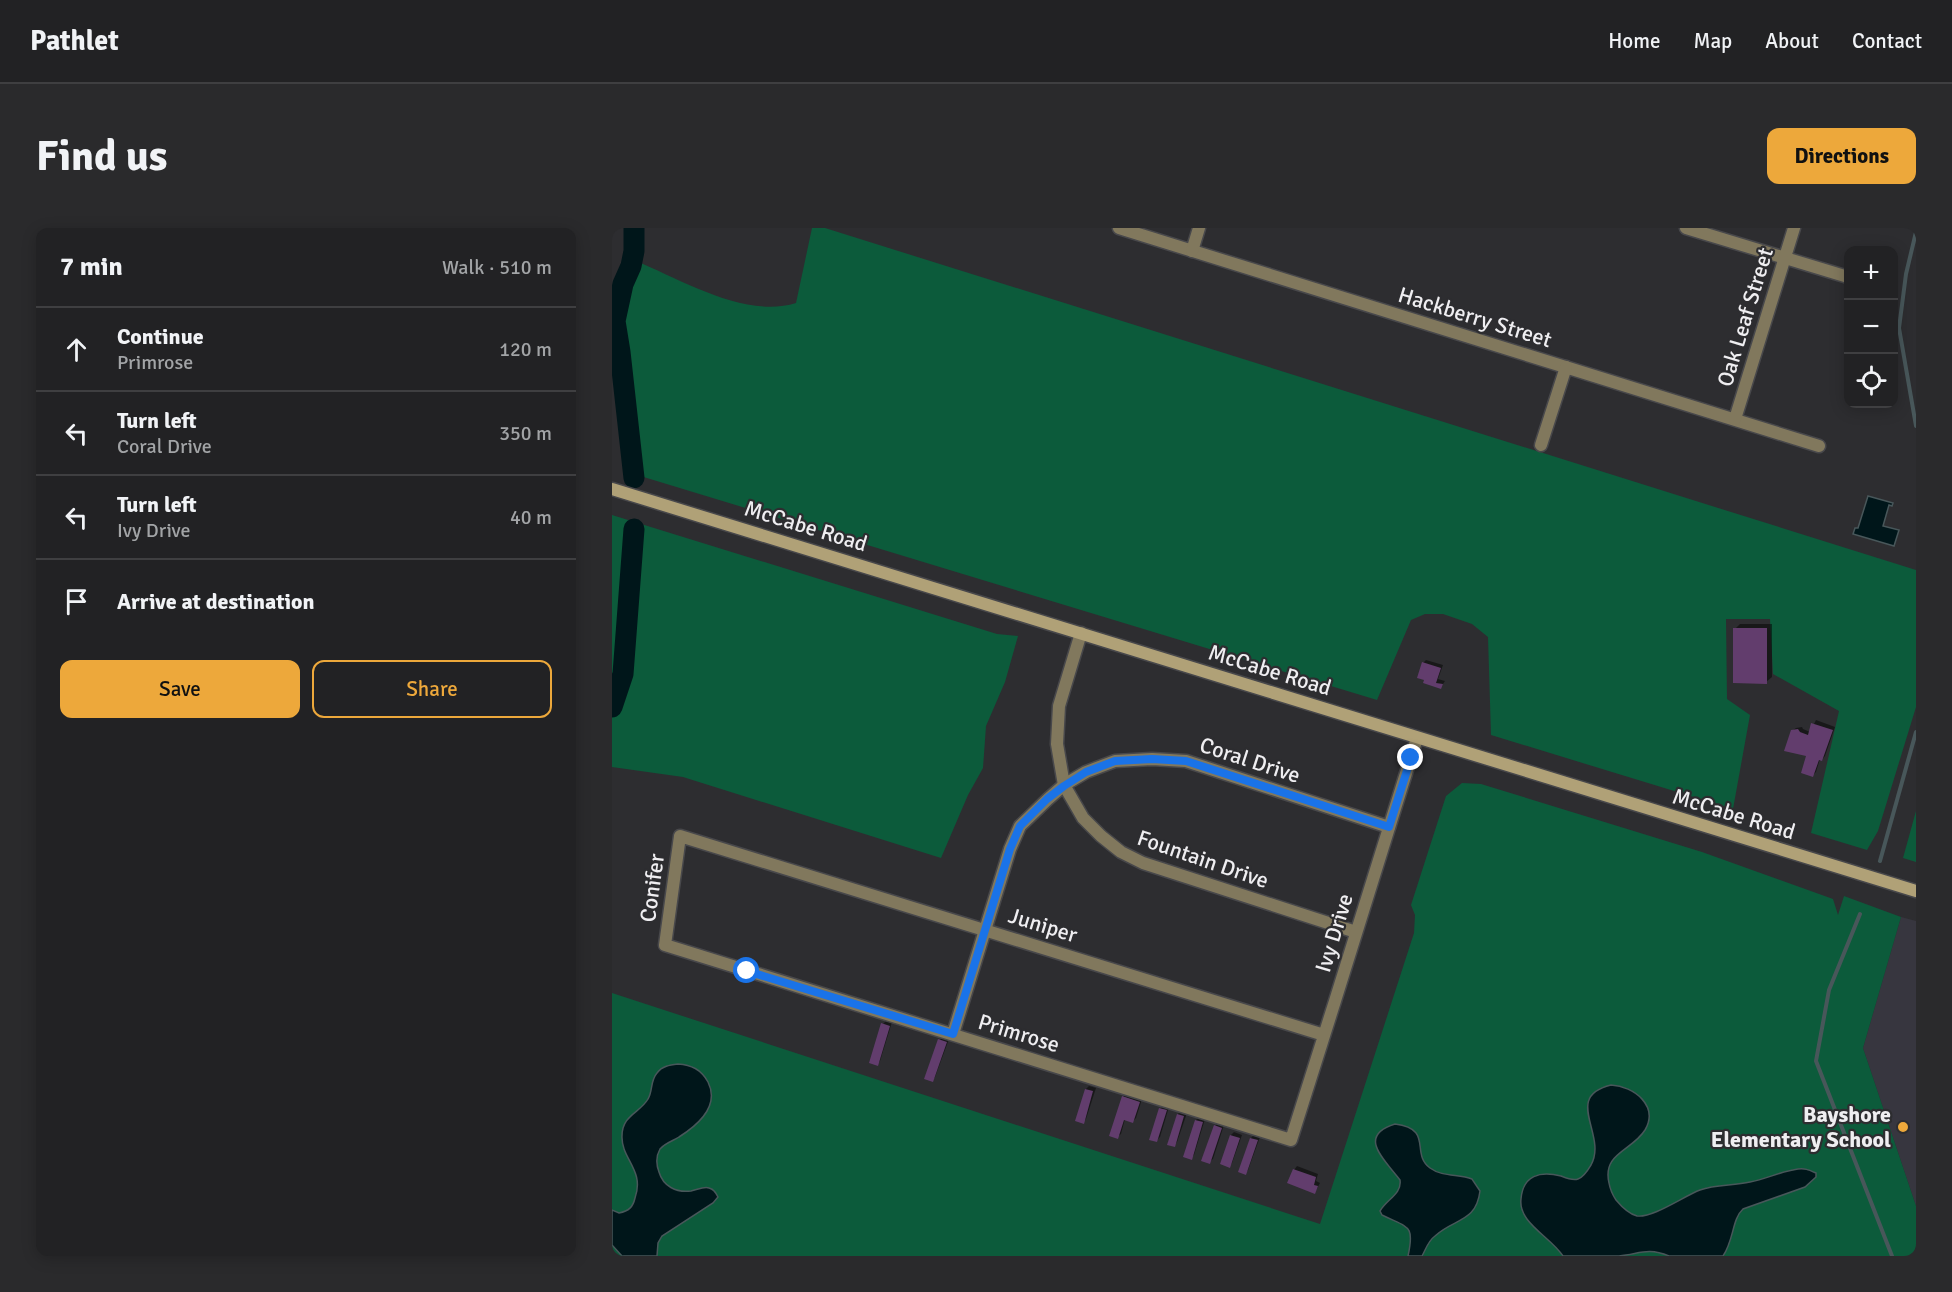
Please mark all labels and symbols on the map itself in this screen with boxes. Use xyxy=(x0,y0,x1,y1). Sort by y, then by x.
street label: Oak Leaf Street xyxy=(1711,244,1779,390)
street label: Hackberry Street xyxy=(1395,281,1555,353)
street label: McCabe Road xyxy=(741,495,871,557)
street label: McCabe Road xyxy=(1205,639,1335,701)
street label: Coral Drive xyxy=(1196,731,1304,789)
route end xyxy=(1397,744,1423,770)
street label: McCabe Road xyxy=(1669,783,1799,845)
street label: Fountain Drive xyxy=(1134,824,1272,894)
street label: Conifer xyxy=(634,852,670,924)
street label: Ivy Drive xyxy=(1309,890,1359,976)
street label: Juniper xyxy=(1005,902,1081,948)
route start xyxy=(733,957,759,983)
street label: Primrose xyxy=(975,1008,1063,1058)
place label: Bayshore Elementary School xyxy=(1711,1101,1891,1153)
marker: Bayshore Elementary School xyxy=(1896,1120,1910,1134)

